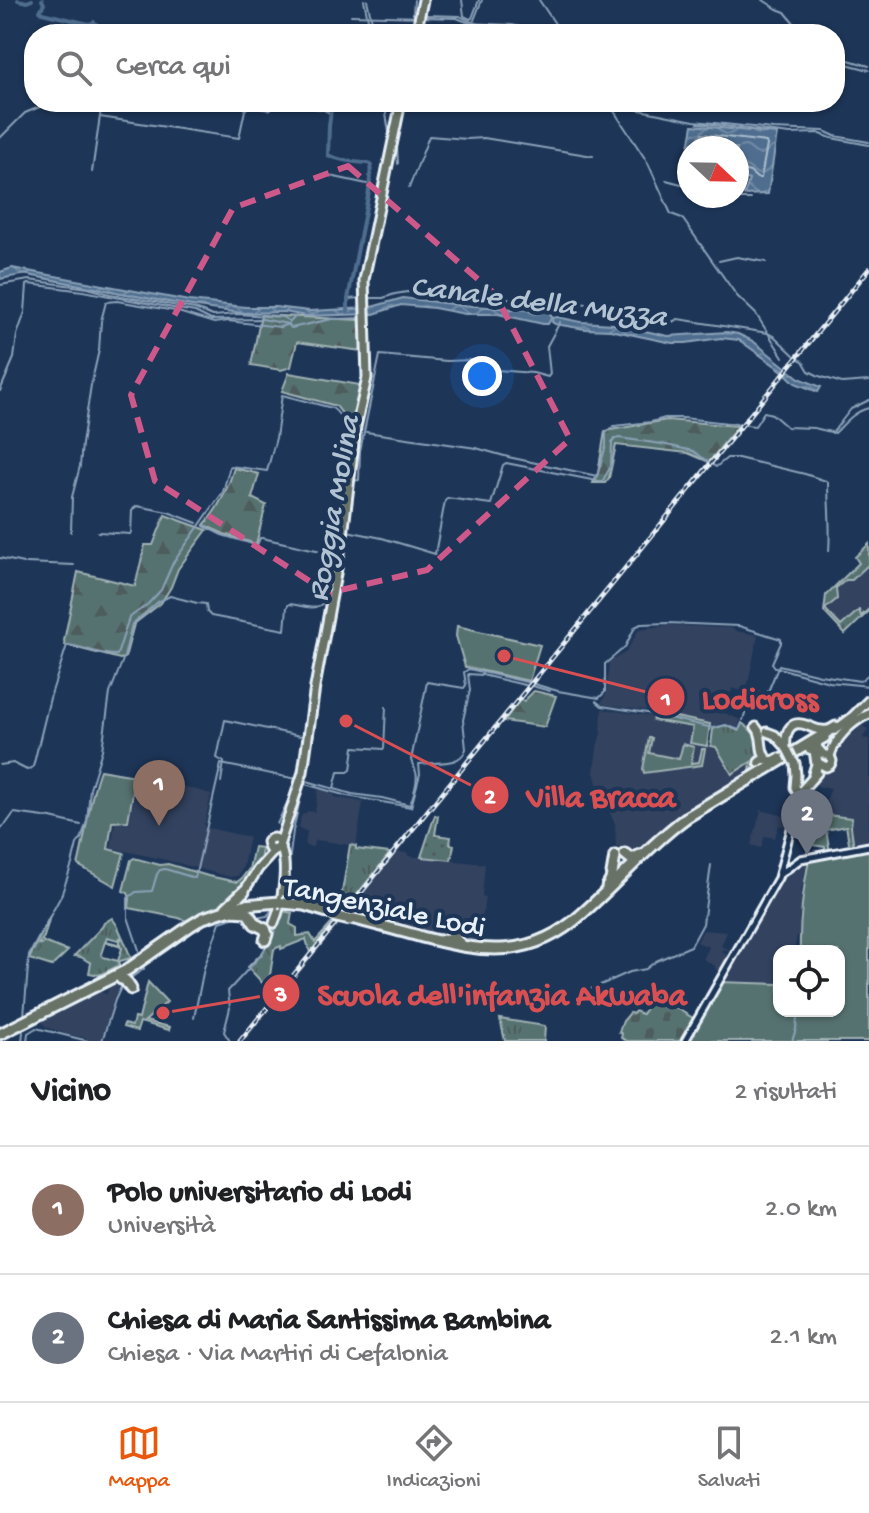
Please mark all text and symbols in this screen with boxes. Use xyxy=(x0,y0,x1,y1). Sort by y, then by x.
search box xyxy=(24,24,845,112)
icon: search xyxy=(52,46,96,90)
text: Cerca qui xyxy=(116,51,231,86)
north arrow xyxy=(677,136,749,208)
water label: Canale della Muzza xyxy=(408,269,671,339)
your location xyxy=(462,356,502,396)
water label: Roggia Molina xyxy=(301,411,371,605)
callout: Lodicross xyxy=(646,669,834,725)
text: Lodicross xyxy=(702,683,820,721)
text: 1 xyxy=(660,686,671,715)
pin: 1 xyxy=(133,760,185,826)
callout: Villa Bracca xyxy=(470,767,692,823)
text: Villa Bracca xyxy=(524,781,678,819)
text: 2 xyxy=(484,784,496,813)
pin: 2 xyxy=(781,789,833,855)
street label: Tangenziale Lodi xyxy=(278,871,488,948)
map controls xyxy=(773,945,845,1017)
button: locate xyxy=(773,945,845,1017)
callout: Scuola dell'infanzia Akwaba xyxy=(261,965,702,1021)
text: Scuola dell'infanzia Akwaba xyxy=(318,979,689,1017)
text: 3 xyxy=(274,982,287,1011)
text: Vicino xyxy=(32,1073,111,1113)
text: 2 risultati xyxy=(734,1078,837,1109)
text: Polo universitario di Lodi xyxy=(108,1177,412,1212)
text: 1 xyxy=(53,1195,63,1226)
text: 2.0 km xyxy=(765,1195,837,1226)
text: Università xyxy=(108,1212,215,1243)
text: Chiesa di Maria Santissima Bambina xyxy=(108,1305,550,1340)
text: 2 xyxy=(52,1323,64,1354)
text: 2.1 km xyxy=(769,1323,837,1354)
text: Chiesa · Via Martiri di Cefalonia xyxy=(108,1340,448,1371)
tab: Mappa xyxy=(108,1421,170,1495)
tab: Indicazioni xyxy=(387,1421,481,1495)
tab: Salvati xyxy=(698,1421,761,1495)

